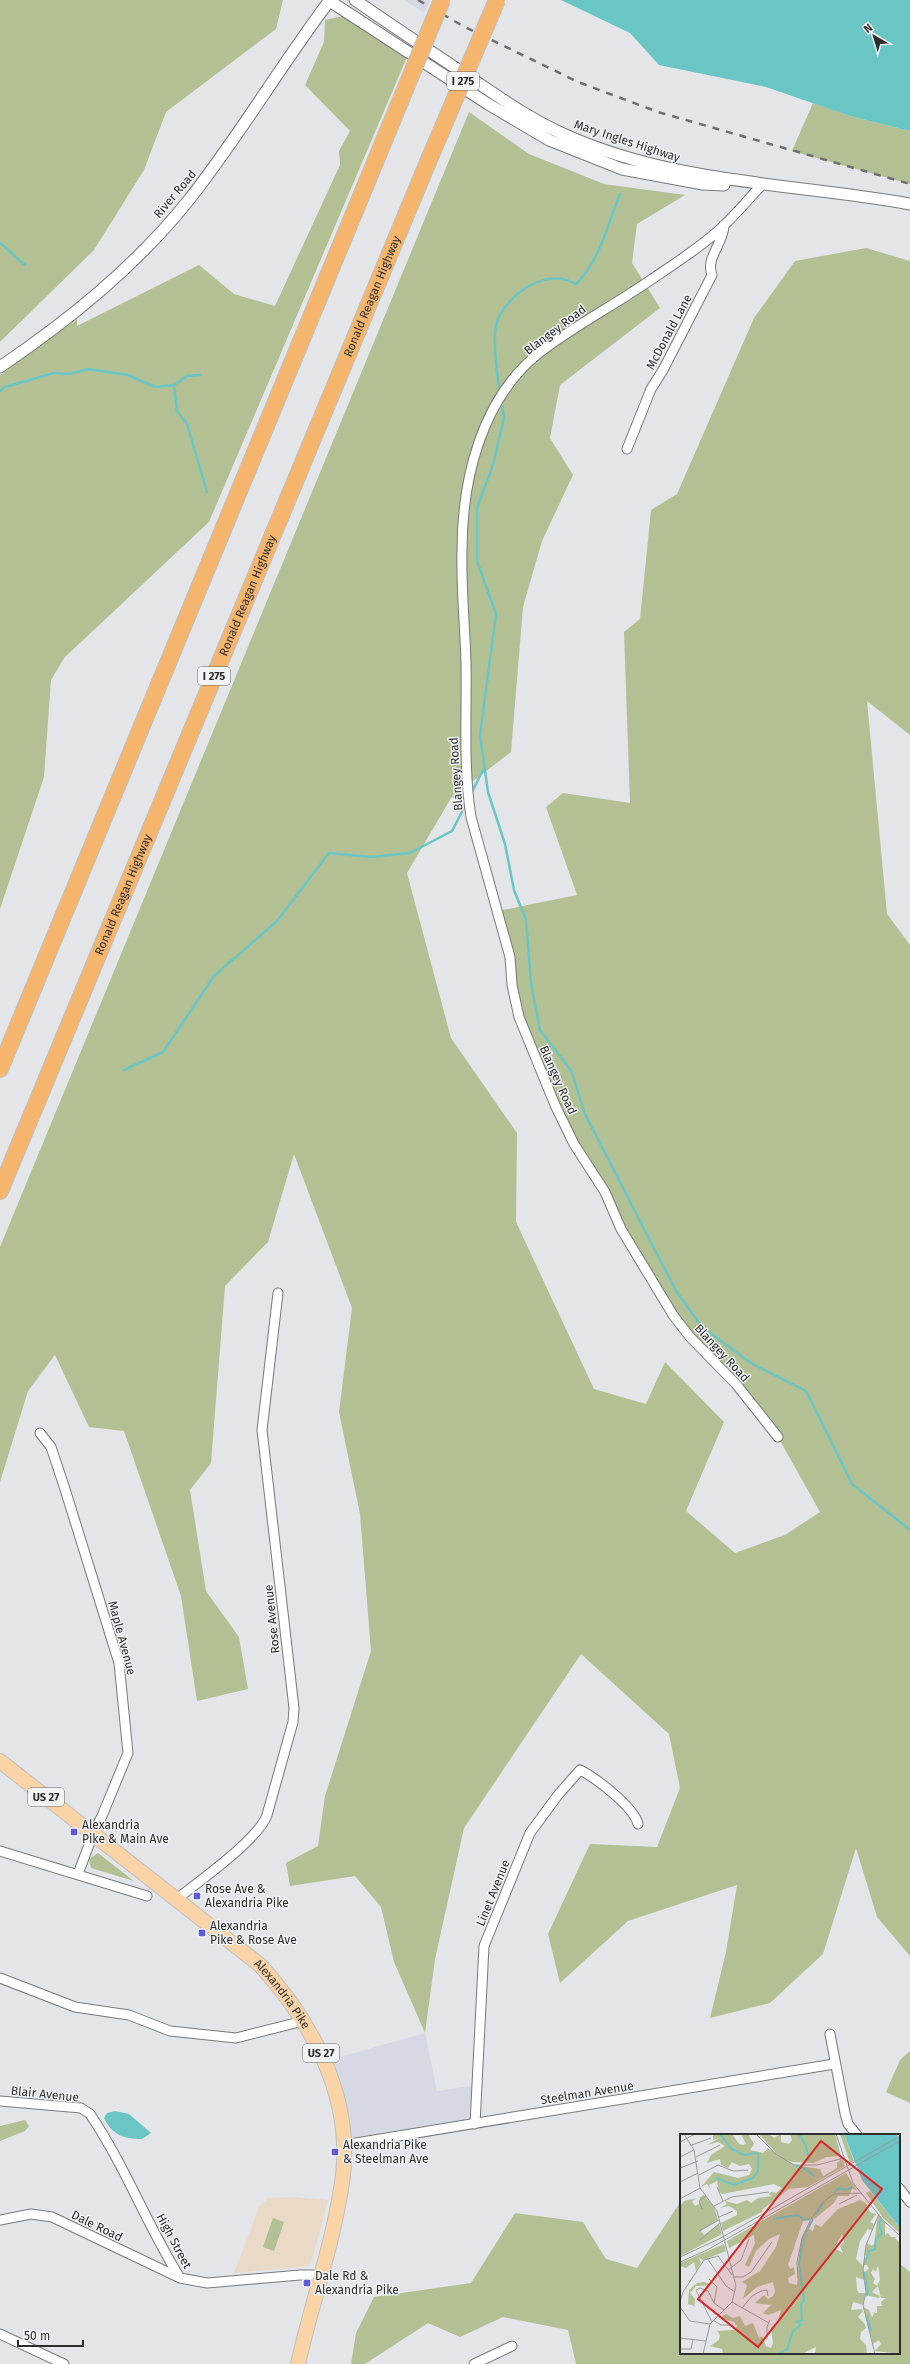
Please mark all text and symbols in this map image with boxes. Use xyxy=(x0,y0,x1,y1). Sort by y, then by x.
north arrow xyxy=(854,16,894,56)
text: N xyxy=(861,21,875,36)
road number: I 275 xyxy=(447,72,479,90)
street label: Mary Ingles Highway xyxy=(572,117,682,165)
street label: River Road xyxy=(151,167,199,221)
street label: Ronald Reagan Highway xyxy=(341,234,404,359)
street label: McDonald Lane xyxy=(643,292,695,372)
street label: Blangey Road xyxy=(521,302,589,358)
street label: Ronald Reagan Highway xyxy=(216,533,279,658)
road number: I 275 xyxy=(198,667,230,685)
street label: Blangey Road xyxy=(446,737,466,811)
street label: Ronald Reagan Highway xyxy=(92,832,155,957)
street label: Blangey Road xyxy=(537,1044,579,1116)
street label: Blangey Road xyxy=(692,1321,752,1385)
street label: Rose Avenue xyxy=(261,1584,283,1654)
street label: Maple Avenue xyxy=(105,1599,139,1677)
road number: US 27 xyxy=(28,1788,64,1806)
place label: Alexandria Pike & Main Ave xyxy=(82,1818,169,1846)
marker: Alexandria Pike & Main Ave xyxy=(69,1827,79,1837)
street label: Linet Avenue xyxy=(473,1858,513,1928)
place label: Rose Ave & Alexandria Pike xyxy=(205,1882,289,1910)
marker: Rose Ave & Alexandria Pike xyxy=(192,1891,202,1901)
place label: Alexandria Pike & Rose Ave xyxy=(210,1919,297,1947)
marker: Alexandria Pike & Rose Ave xyxy=(197,1928,207,1938)
street label: Alexandria Pike xyxy=(251,1956,313,2031)
road number: US 27 xyxy=(303,2044,339,2062)
street label: Steelman Avenue xyxy=(539,2079,635,2107)
street label: Blair Avenue xyxy=(10,2083,80,2105)
inset map xyxy=(680,2134,900,2354)
place label: Alexandria Pike & Steelman Ave xyxy=(343,2138,429,2166)
marker: Alexandria Pike & Steelman Ave xyxy=(330,2147,340,2157)
street label: Dale Road xyxy=(69,2208,125,2244)
street label: High Street xyxy=(154,2211,195,2272)
place label: Dale Rd & Alexandria Pike xyxy=(315,2269,399,2297)
marker: Dale Rd & Alexandria Pike xyxy=(302,2278,312,2288)
scale bar xyxy=(18,2322,83,2348)
text: 50 m xyxy=(24,2329,50,2343)

